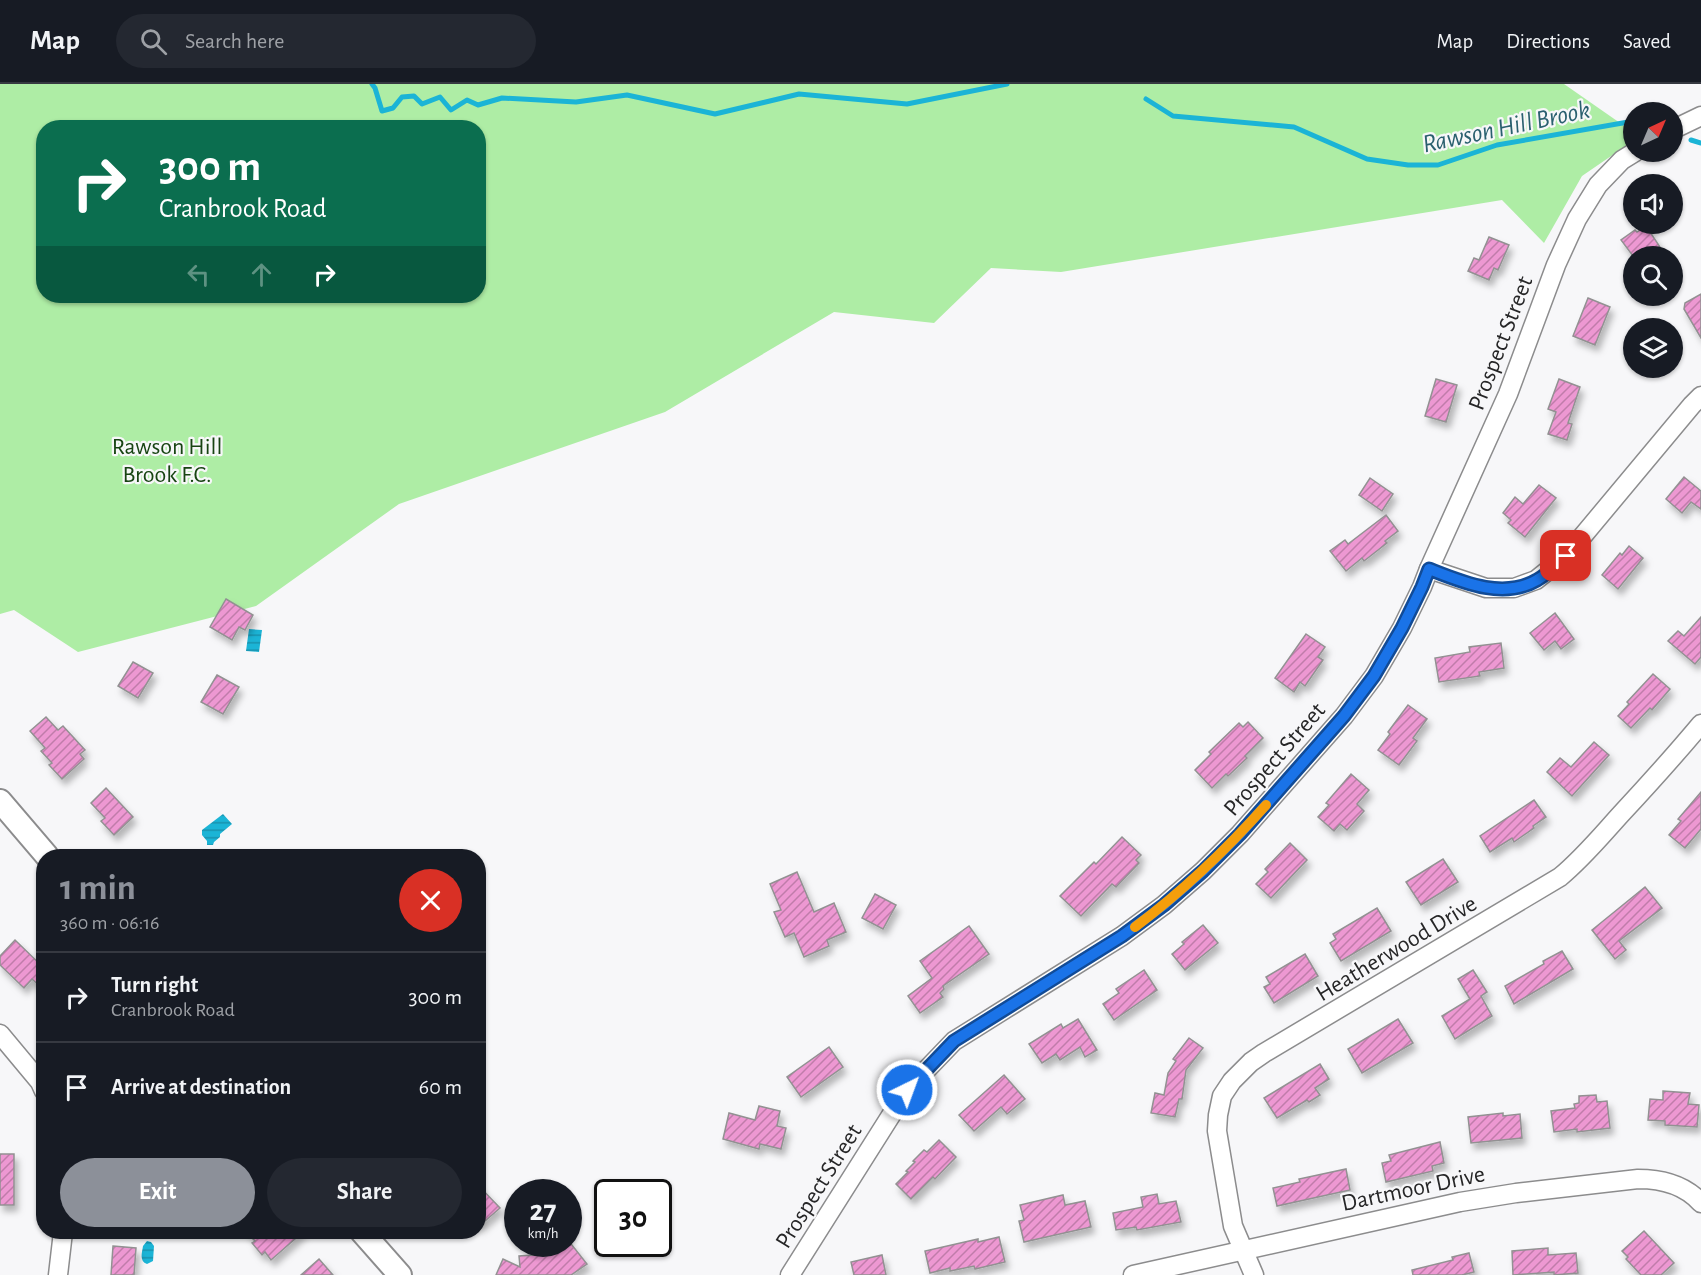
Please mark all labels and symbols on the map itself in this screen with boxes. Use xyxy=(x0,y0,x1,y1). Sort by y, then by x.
water label: Rawson Hill Brook xyxy=(1420,97,1592,157)
north arrow xyxy=(1623,102,1683,162)
street label: Prospect Street xyxy=(1464,273,1538,414)
park label: Rawson Hill Brook F.C. xyxy=(112,435,222,487)
pin xyxy=(1540,530,1591,581)
street label: Prospect Street xyxy=(1219,698,1330,821)
street label: Heatherwood Drive xyxy=(1312,891,1481,1006)
position arrow xyxy=(875,1058,939,1122)
street label: Prospect Street xyxy=(771,1120,867,1253)
street label: Dartmoor Drive xyxy=(1339,1162,1487,1216)
speed limit sign: 30 xyxy=(594,1179,672,1257)

